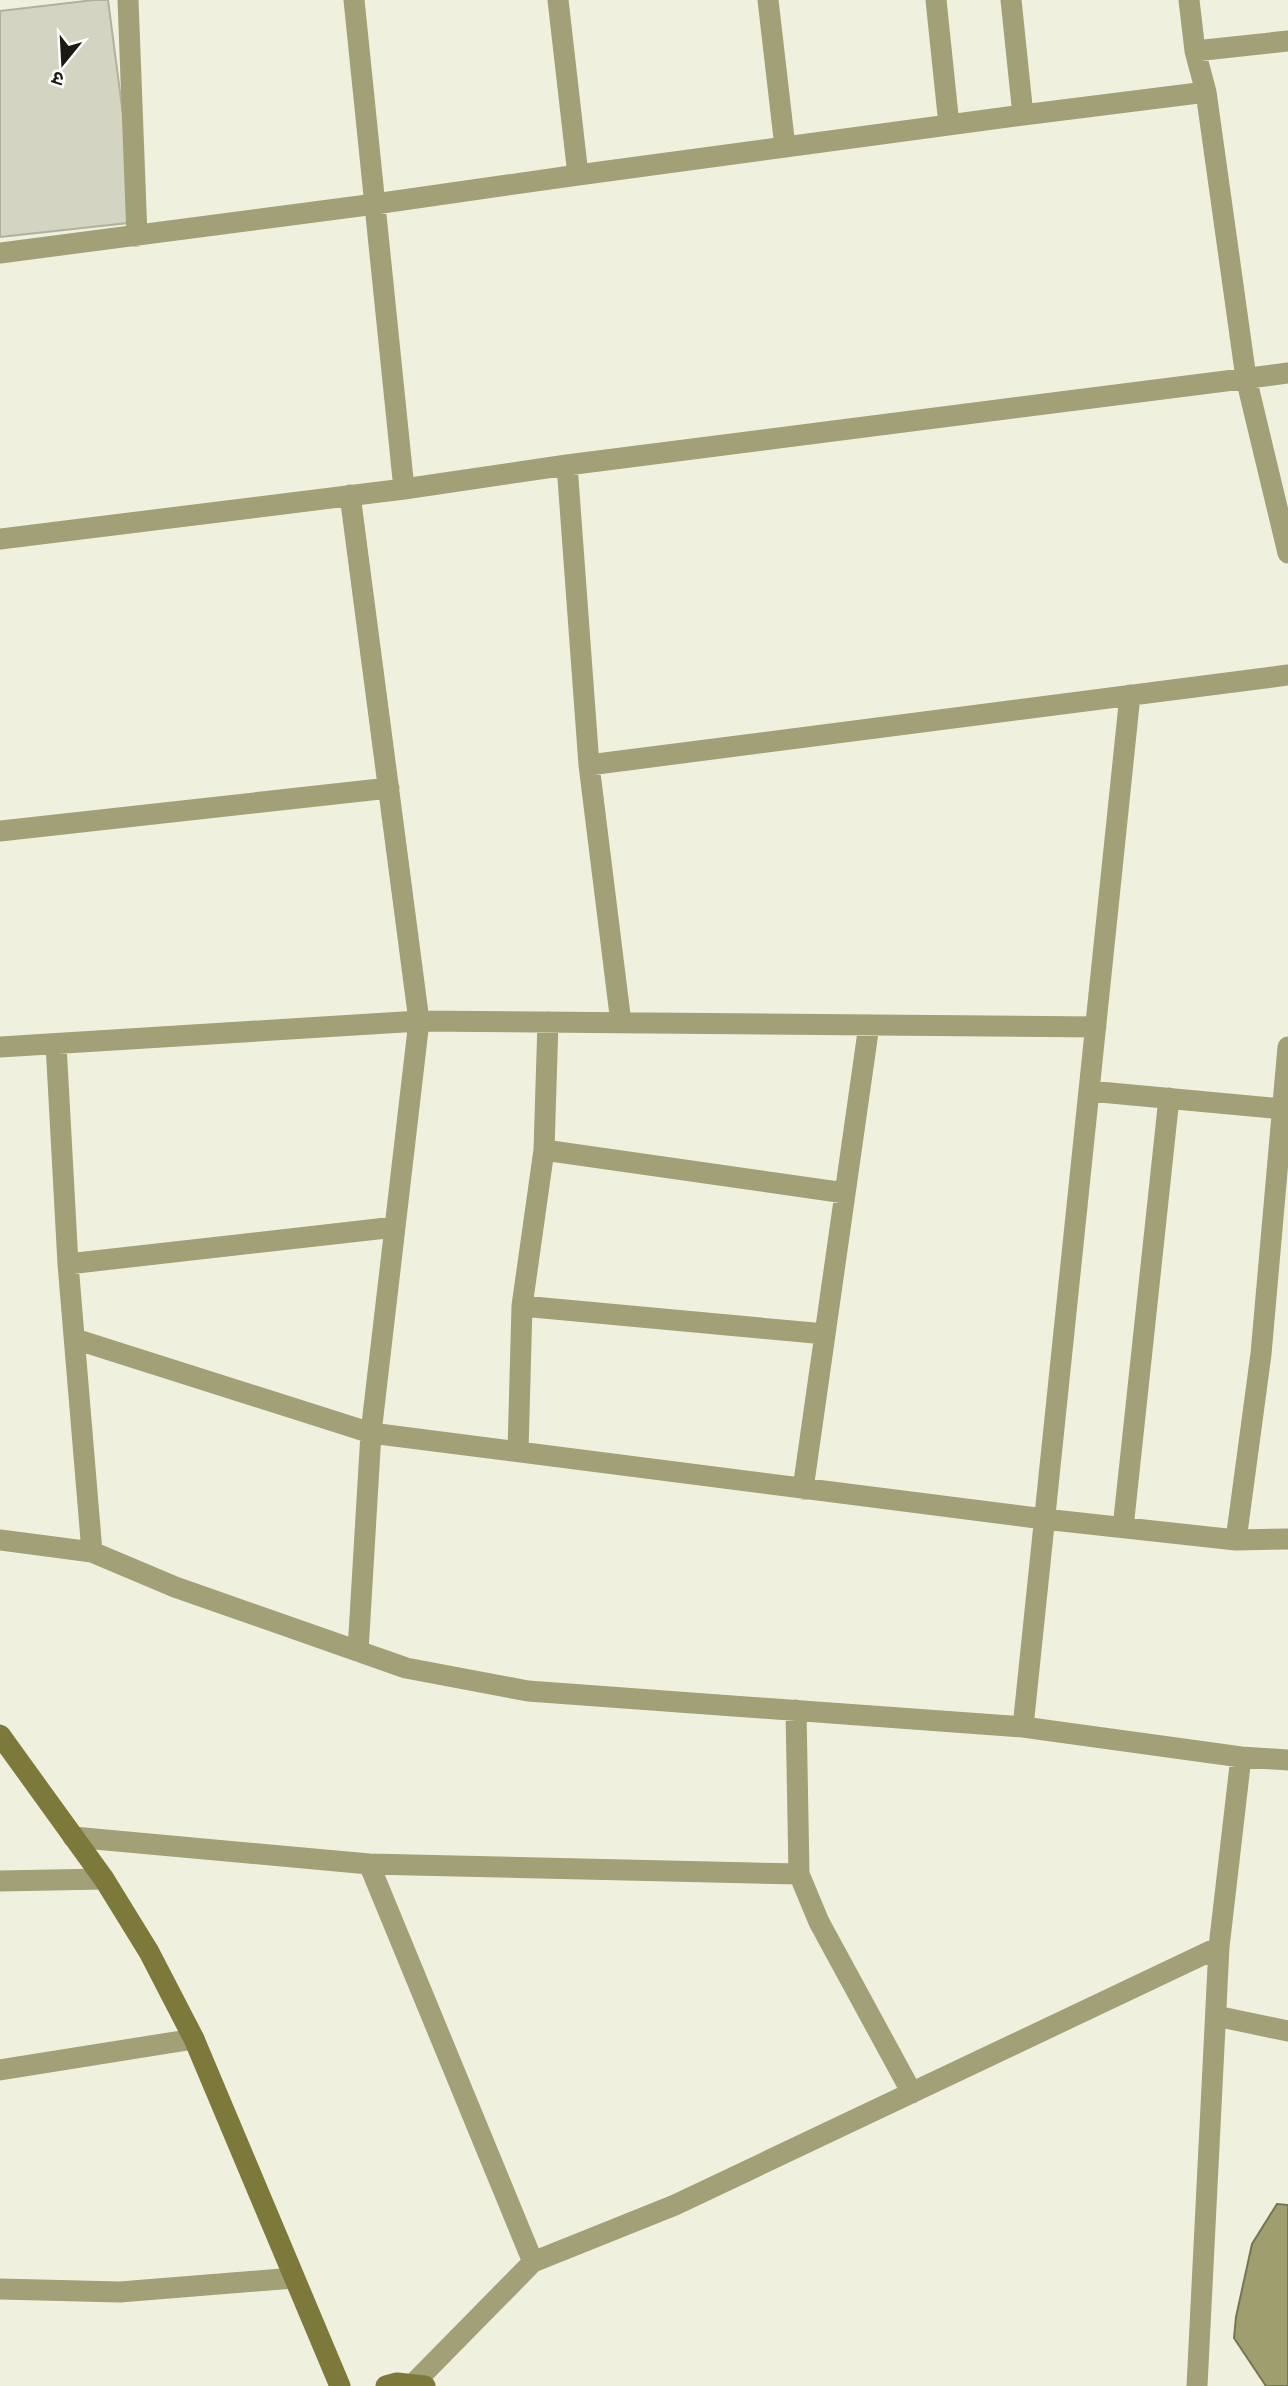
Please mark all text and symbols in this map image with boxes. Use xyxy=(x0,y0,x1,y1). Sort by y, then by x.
north arrow xyxy=(28,28,98,98)
text: उ xyxy=(48,66,67,92)

